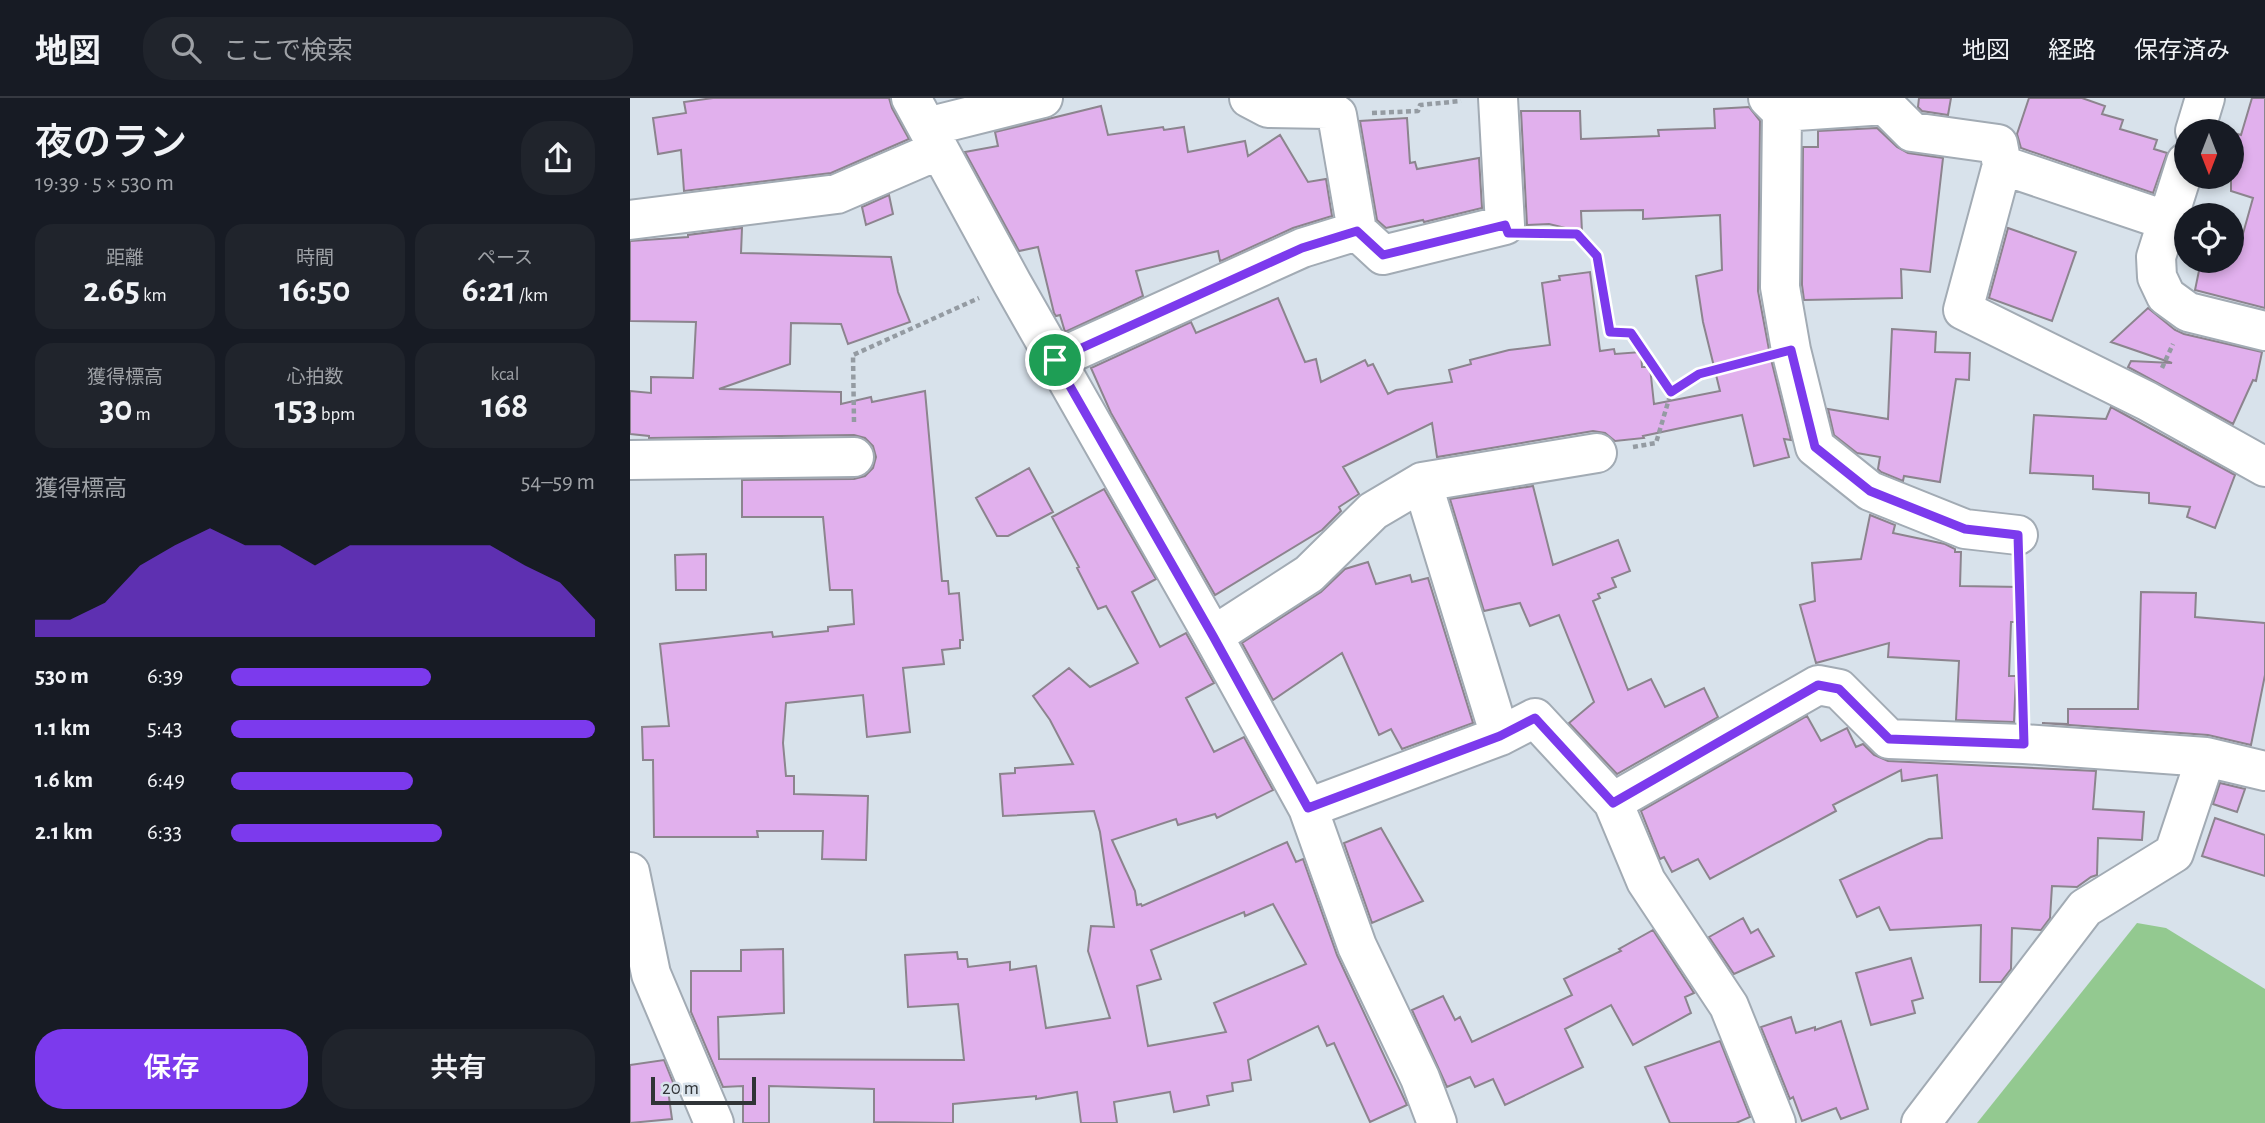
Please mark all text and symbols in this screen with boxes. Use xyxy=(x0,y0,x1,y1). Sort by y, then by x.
search box xyxy=(143,17,633,80)
icon: search xyxy=(167,29,205,67)
text: 地図 xyxy=(35,36,101,69)
text: ここで検索 xyxy=(223,38,353,64)
text: 地図 xyxy=(1962,39,2010,63)
text: 経路 xyxy=(2048,39,2096,63)
text: 保存済み xyxy=(2134,39,2230,63)
north arrow xyxy=(2174,119,2244,189)
map controls xyxy=(2174,119,2244,273)
button: share xyxy=(521,121,595,195)
text: 夜のラン xyxy=(35,125,187,163)
text: 19:39 · 5 × 530 m xyxy=(35,172,174,195)
button: locate xyxy=(2174,203,2244,273)
text: 距離 xyxy=(106,249,144,268)
text: 時間 xyxy=(296,249,334,268)
text: ペース xyxy=(477,249,533,268)
text: 2.65 xyxy=(83,273,140,308)
text: 16:50 xyxy=(280,273,350,308)
text: 6:21 xyxy=(462,273,516,308)
text: km xyxy=(140,286,167,305)
text: /km xyxy=(516,286,548,305)
pin xyxy=(1025,330,1085,390)
icon: arrive xyxy=(1036,341,1074,379)
text: kcal xyxy=(491,365,519,384)
text: 獲得標高 xyxy=(87,368,163,387)
text: 心拍数 xyxy=(286,368,344,387)
text: 168 xyxy=(482,389,528,424)
text: 30 xyxy=(99,392,132,427)
text: 153 xyxy=(275,392,318,427)
text: m xyxy=(132,405,151,424)
text: bpm xyxy=(318,405,355,424)
text: 54–59 m xyxy=(521,471,595,494)
text: 獲得標高 xyxy=(35,478,127,501)
text: 530 m xyxy=(35,665,89,688)
text: 6:39 xyxy=(147,665,183,688)
text: 1.1 km xyxy=(35,717,90,740)
text: 5:43 xyxy=(147,717,182,740)
text: 1.6 km xyxy=(35,769,93,792)
text: 6:49 xyxy=(147,769,185,792)
text: 2.1 km xyxy=(35,821,93,844)
text: 6:33 xyxy=(147,821,182,844)
button: 保存 xyxy=(35,1029,308,1109)
button: 共有 xyxy=(322,1029,595,1109)
scale bar xyxy=(651,1074,756,1106)
text: 20 m xyxy=(662,1079,699,1098)

